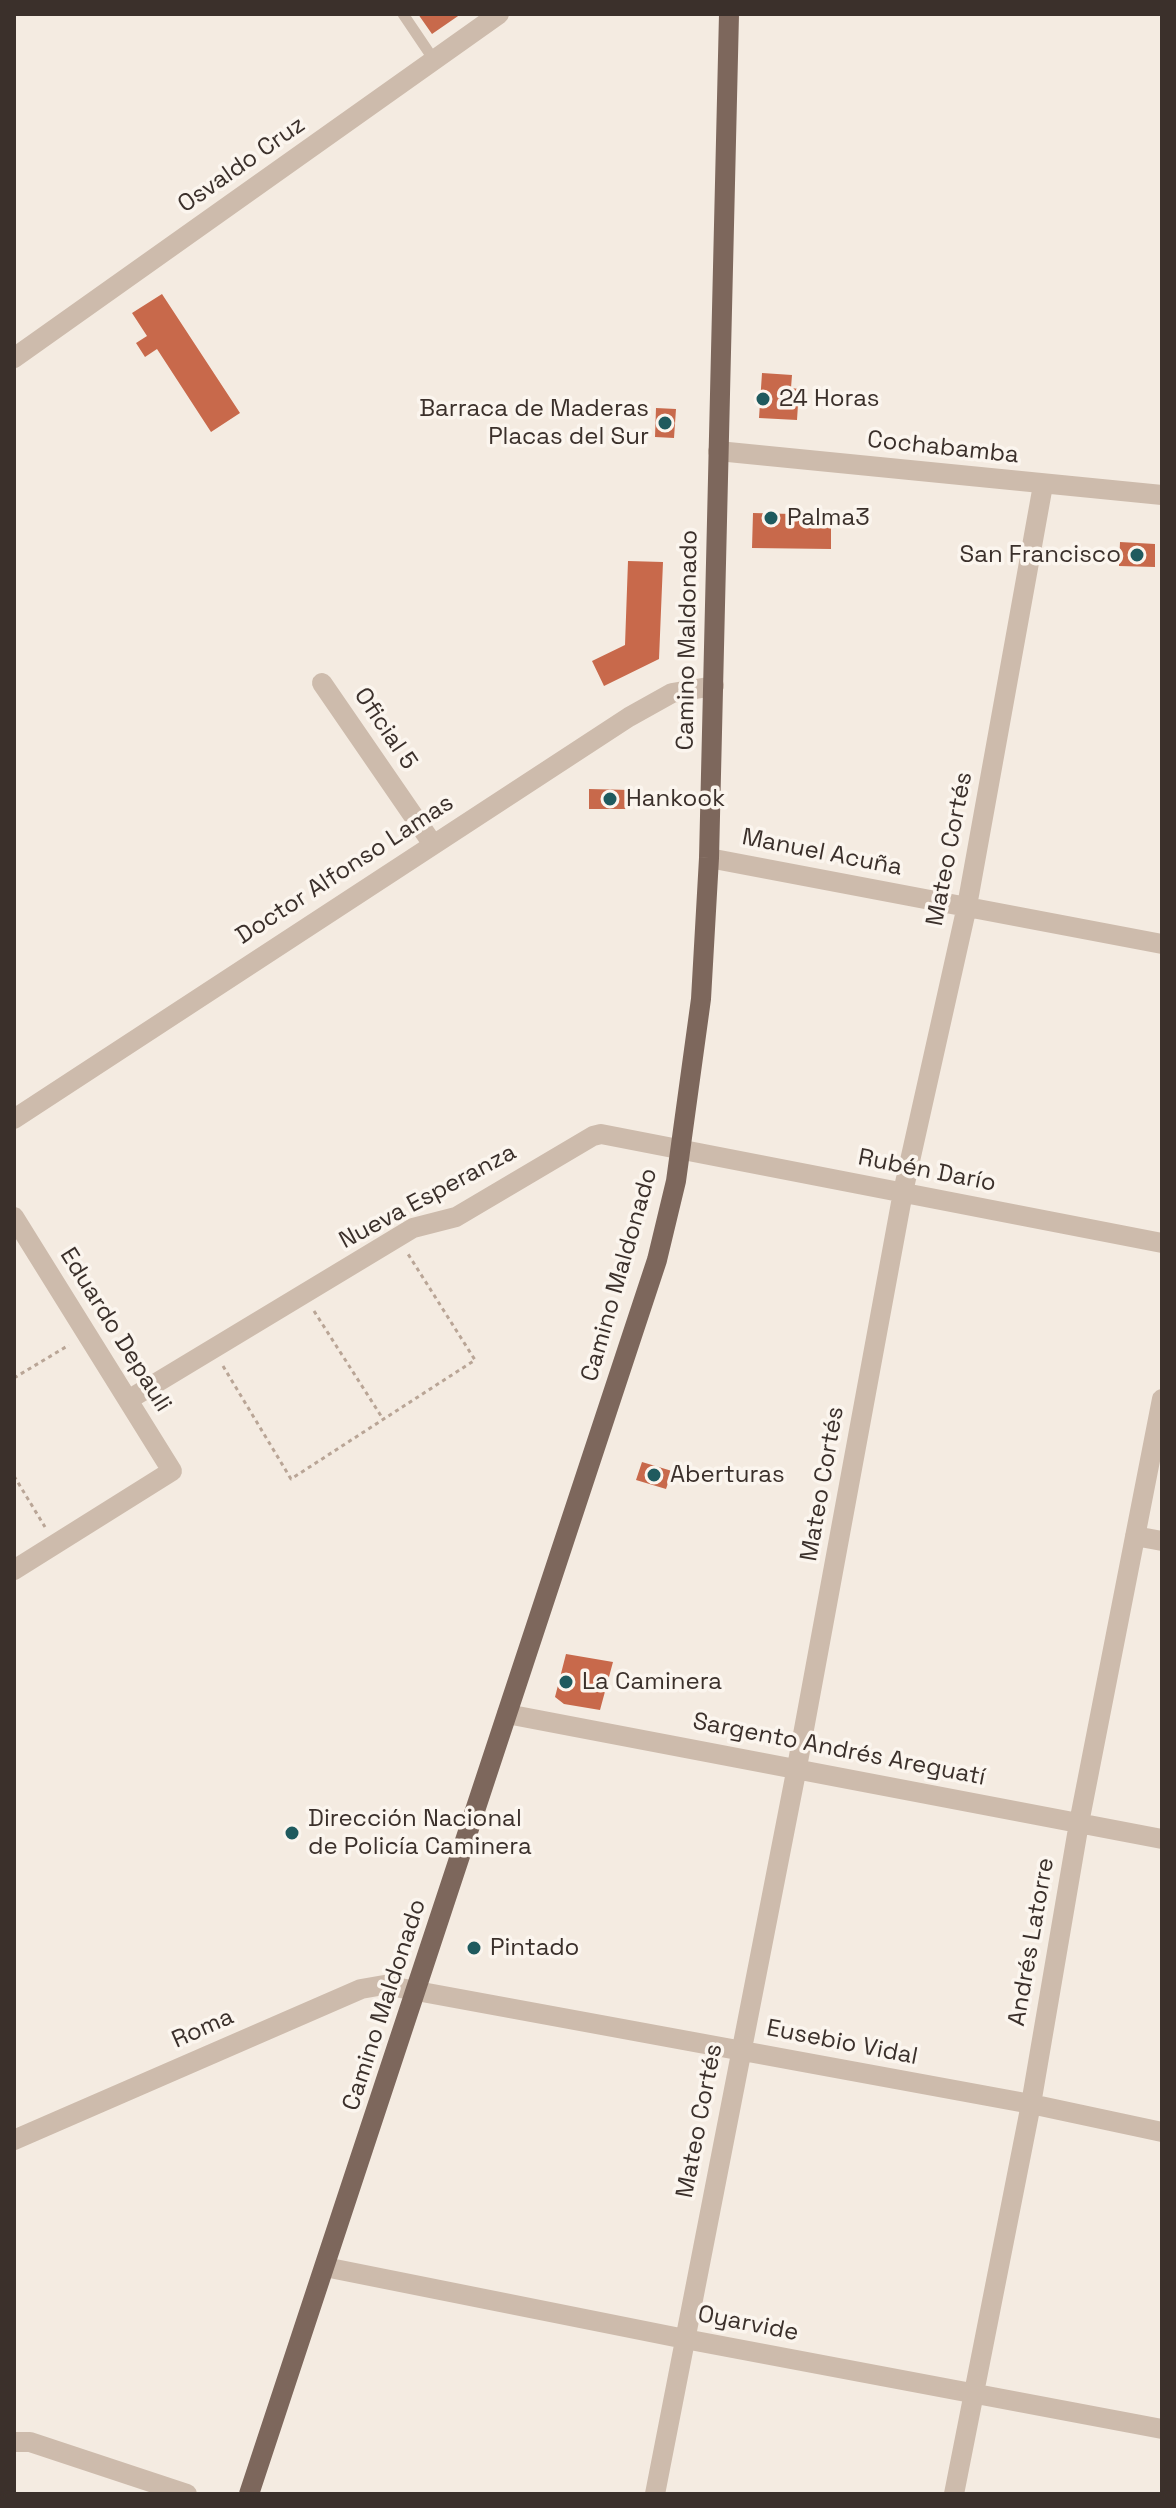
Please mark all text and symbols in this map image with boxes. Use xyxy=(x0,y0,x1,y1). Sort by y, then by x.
street label: Osvaldo Cruz xyxy=(173,111,311,219)
place label: 24 Horas xyxy=(779,385,880,413)
marker: 24 Horas xyxy=(754,390,772,408)
place label: Barraca de Maderas Placas del Sur xyxy=(419,395,649,451)
marker: Barraca de Maderas Placas del Sur xyxy=(656,414,674,432)
street label: Cochabamba xyxy=(866,426,1020,470)
place label: Palma3 xyxy=(787,504,870,532)
marker: Palma3 xyxy=(762,509,780,527)
street label: Camino Maldonado xyxy=(672,529,704,751)
place label: San Francisco xyxy=(959,541,1121,569)
marker: San Francisco xyxy=(1128,546,1146,564)
street label: Oficial 5 xyxy=(347,683,423,775)
street label: Mateo Cortés xyxy=(921,770,979,928)
place label: Hankook xyxy=(626,785,725,813)
street label: Doctor Alfonso Lamas xyxy=(231,789,459,951)
marker: Hankook xyxy=(601,790,619,808)
street label: Manuel Acuña xyxy=(739,823,905,883)
street label: Nueva Esperanza xyxy=(335,1138,521,1256)
street label: Rubén Darío xyxy=(856,1144,998,1198)
street label: Camino Maldonado xyxy=(576,1165,664,1385)
street label: Eduardo Depauli xyxy=(53,1243,177,1417)
street label: Mateo Cortés xyxy=(795,1405,851,1563)
place label: Aberturas xyxy=(670,1461,785,1489)
marker: Aberturas xyxy=(645,1466,663,1484)
place label: La Caminera xyxy=(582,1668,722,1696)
marker: La Caminera xyxy=(557,1673,575,1691)
street label: Sargento Andrés Areguatí xyxy=(690,1707,988,1793)
place label: Dirección Nacional de Policía Caminera xyxy=(308,1805,532,1861)
marker: Dirección Nacional de Policía Caminera xyxy=(283,1824,301,1842)
street label: Andrés Latorre xyxy=(1003,1856,1061,2028)
street label: Camino Maldonado xyxy=(337,1896,433,2114)
place label: Pintado xyxy=(490,1934,579,1962)
marker: Pintado xyxy=(465,1939,483,1957)
street label: Roma xyxy=(168,2003,238,2055)
street label: Eusebio Vidal xyxy=(764,2014,920,2072)
street label: Mateo Cortés xyxy=(671,2042,729,2200)
street label: Oyarvide xyxy=(695,2300,801,2348)

